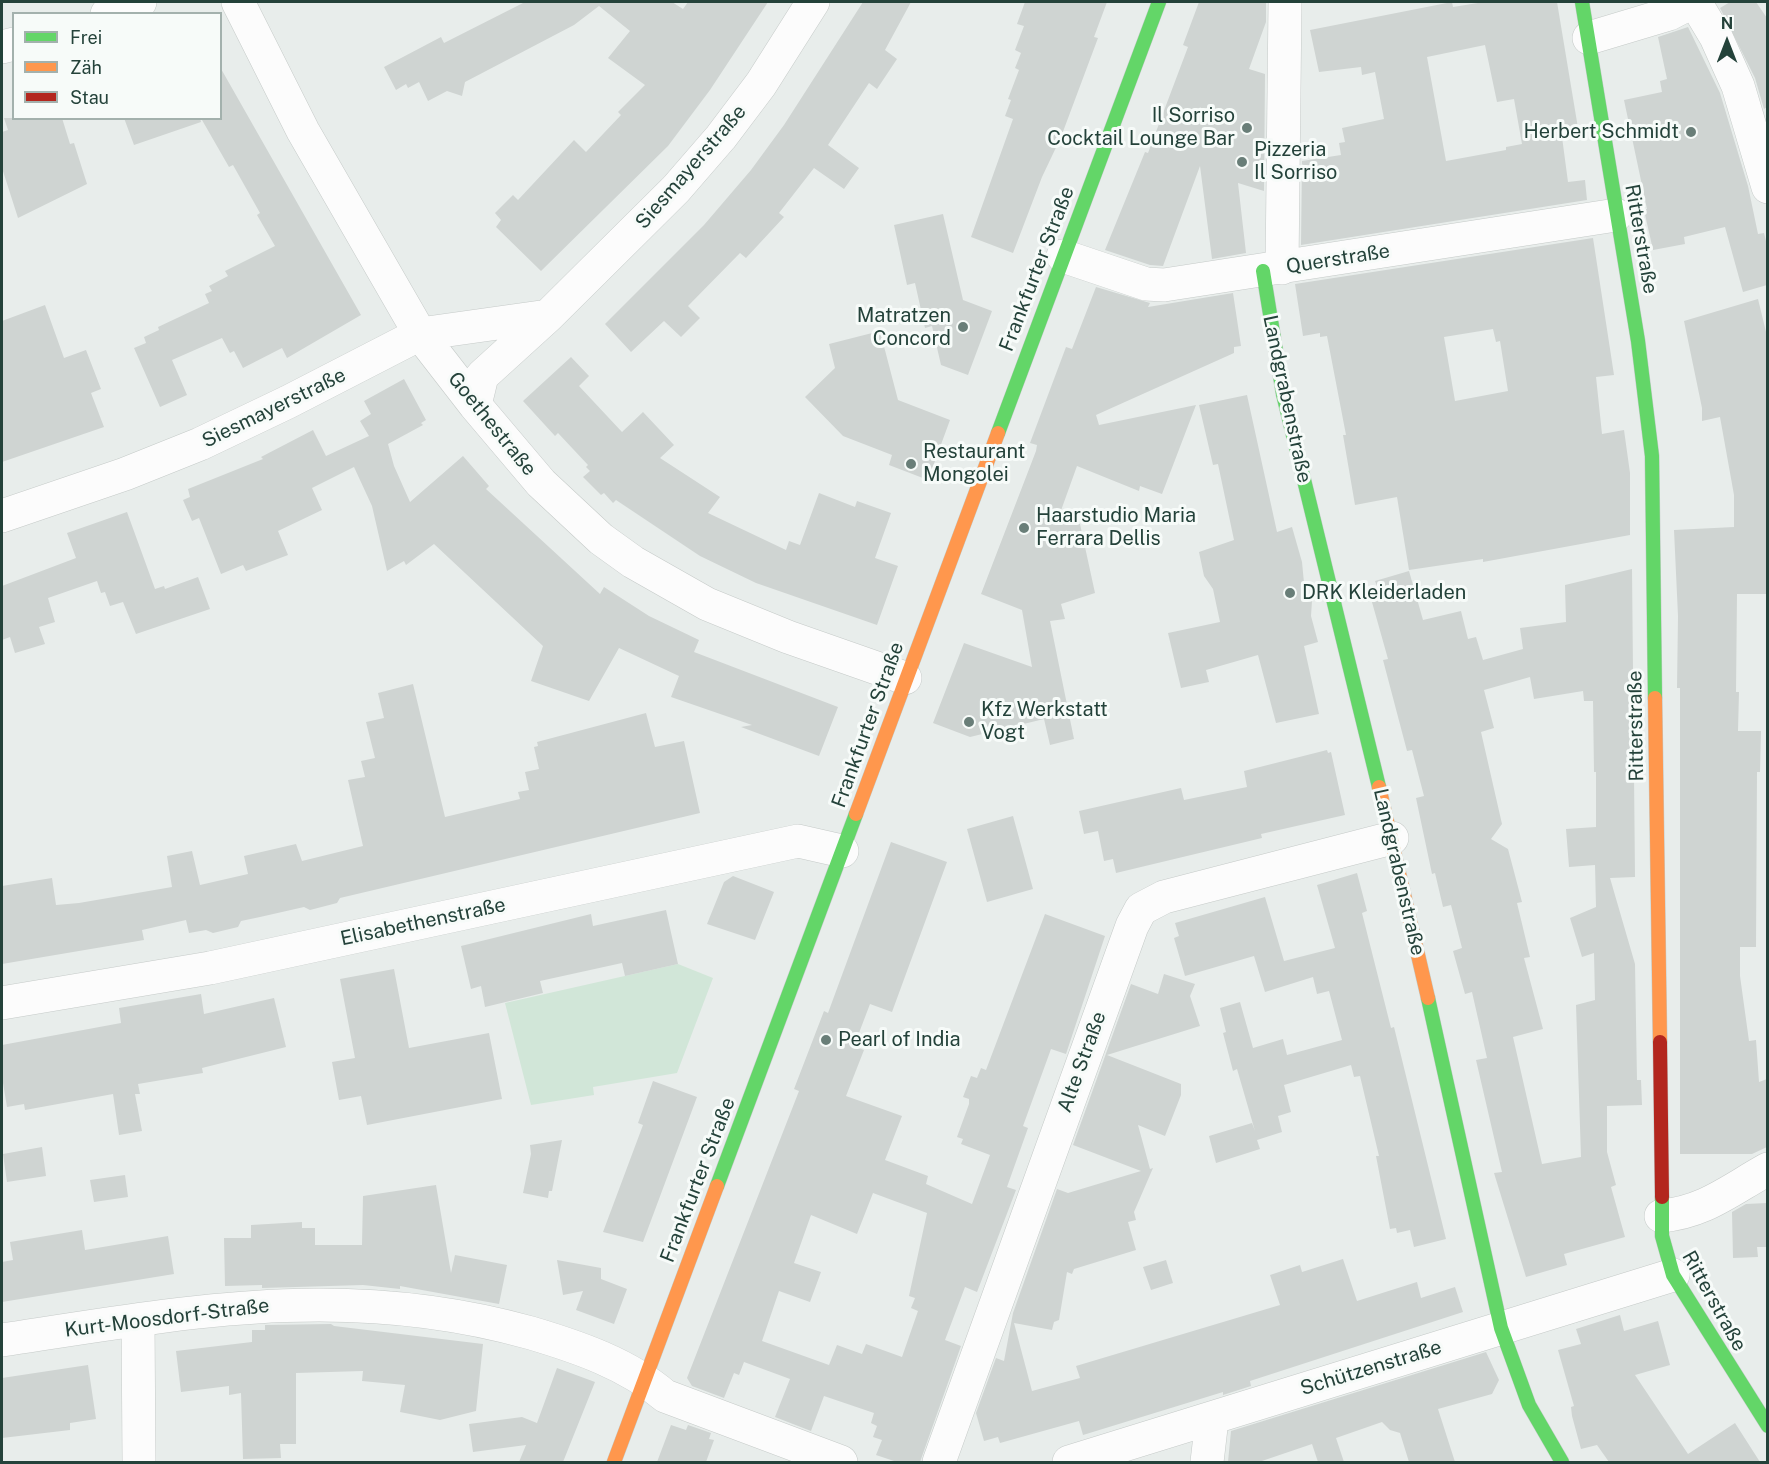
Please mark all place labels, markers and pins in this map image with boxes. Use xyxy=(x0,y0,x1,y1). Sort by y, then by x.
place label: Il Sorriso Cocktail Lounge Bar xyxy=(1047,104,1235,151)
place label: Herbert Schmidt xyxy=(1524,120,1679,144)
marker: Il Sorriso Cocktail Lounge Bar xyxy=(1240,121,1254,135)
marker: Herbert Schmidt xyxy=(1684,125,1698,139)
place label: Pizzeria Il Sorriso xyxy=(1254,138,1337,185)
marker: Pizzeria Il Sorriso xyxy=(1235,155,1249,169)
place label: Matratzen Concord xyxy=(857,304,951,351)
marker: Matratzen Concord xyxy=(956,320,970,334)
place label: Restaurant Mongolei xyxy=(923,440,1025,487)
marker: Restaurant Mongolei xyxy=(904,457,918,471)
place label: Haarstudio Maria Ferrara Dellis xyxy=(1036,504,1196,551)
marker: Haarstudio Maria Ferrara Dellis xyxy=(1017,521,1031,535)
place label: DRK Kleiderladen xyxy=(1302,581,1466,605)
marker: DRK Kleiderladen xyxy=(1283,586,1297,600)
place label: Kfz Werkstatt Vogt xyxy=(981,698,1108,745)
marker: Kfz Werkstatt Vogt xyxy=(962,715,976,729)
place label: Pearl of India xyxy=(838,1028,961,1052)
marker: Pearl of India xyxy=(819,1033,833,1047)

